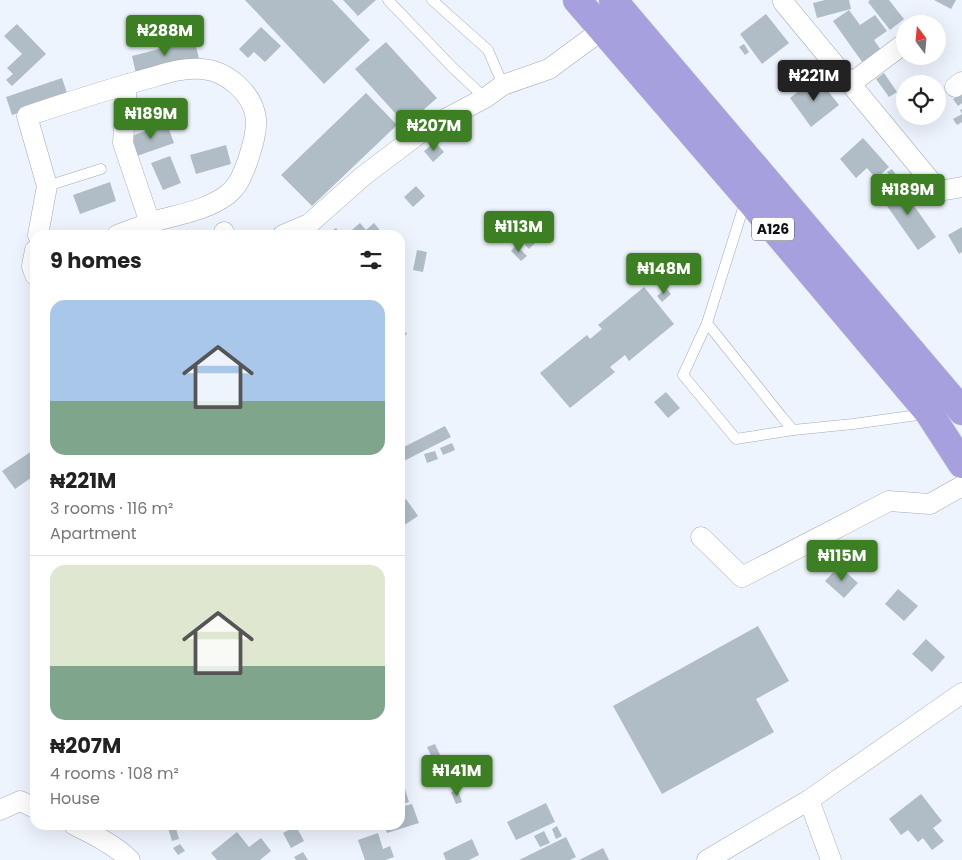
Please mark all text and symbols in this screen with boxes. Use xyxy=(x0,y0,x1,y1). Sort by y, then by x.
pin: ₦288M xyxy=(130,15,200,57)
north arrow xyxy=(896,15,946,65)
map controls xyxy=(896,15,946,125)
text: ₦288M xyxy=(137,19,193,42)
pin: ₦221M xyxy=(779,59,849,102)
text: ₦221M xyxy=(789,64,839,87)
button: locate xyxy=(896,75,946,125)
pin: ₦189M xyxy=(116,98,186,140)
text: ₦189M xyxy=(125,102,177,125)
pin: ₦207M xyxy=(399,110,469,152)
text: ₦207M xyxy=(407,114,461,137)
pin: ₦189M xyxy=(873,174,943,216)
text: ₦189M xyxy=(882,178,934,201)
pin: ₦113M xyxy=(484,210,554,253)
text: ₦113M xyxy=(495,215,543,238)
road number: A126 xyxy=(752,218,794,240)
text: 9 homes xyxy=(50,246,142,275)
icon: filters xyxy=(357,246,385,274)
pin: ₦148M xyxy=(629,252,699,295)
text: ₦148M xyxy=(637,257,691,280)
icon: home xyxy=(173,332,263,422)
text: ₦221M xyxy=(50,466,116,495)
text: 3 rooms · 116 m² xyxy=(50,497,173,520)
text: Apartment xyxy=(50,522,137,545)
pin: ₦115M xyxy=(807,540,877,582)
text: ₦115M xyxy=(818,544,866,567)
icon: home xyxy=(173,598,263,688)
text: ₦207M xyxy=(50,731,121,760)
pin: ₦141M xyxy=(422,754,492,797)
text: ₦141M xyxy=(432,759,482,782)
text: 4 rooms · 108 m² xyxy=(50,762,179,785)
text: House xyxy=(50,787,100,810)

